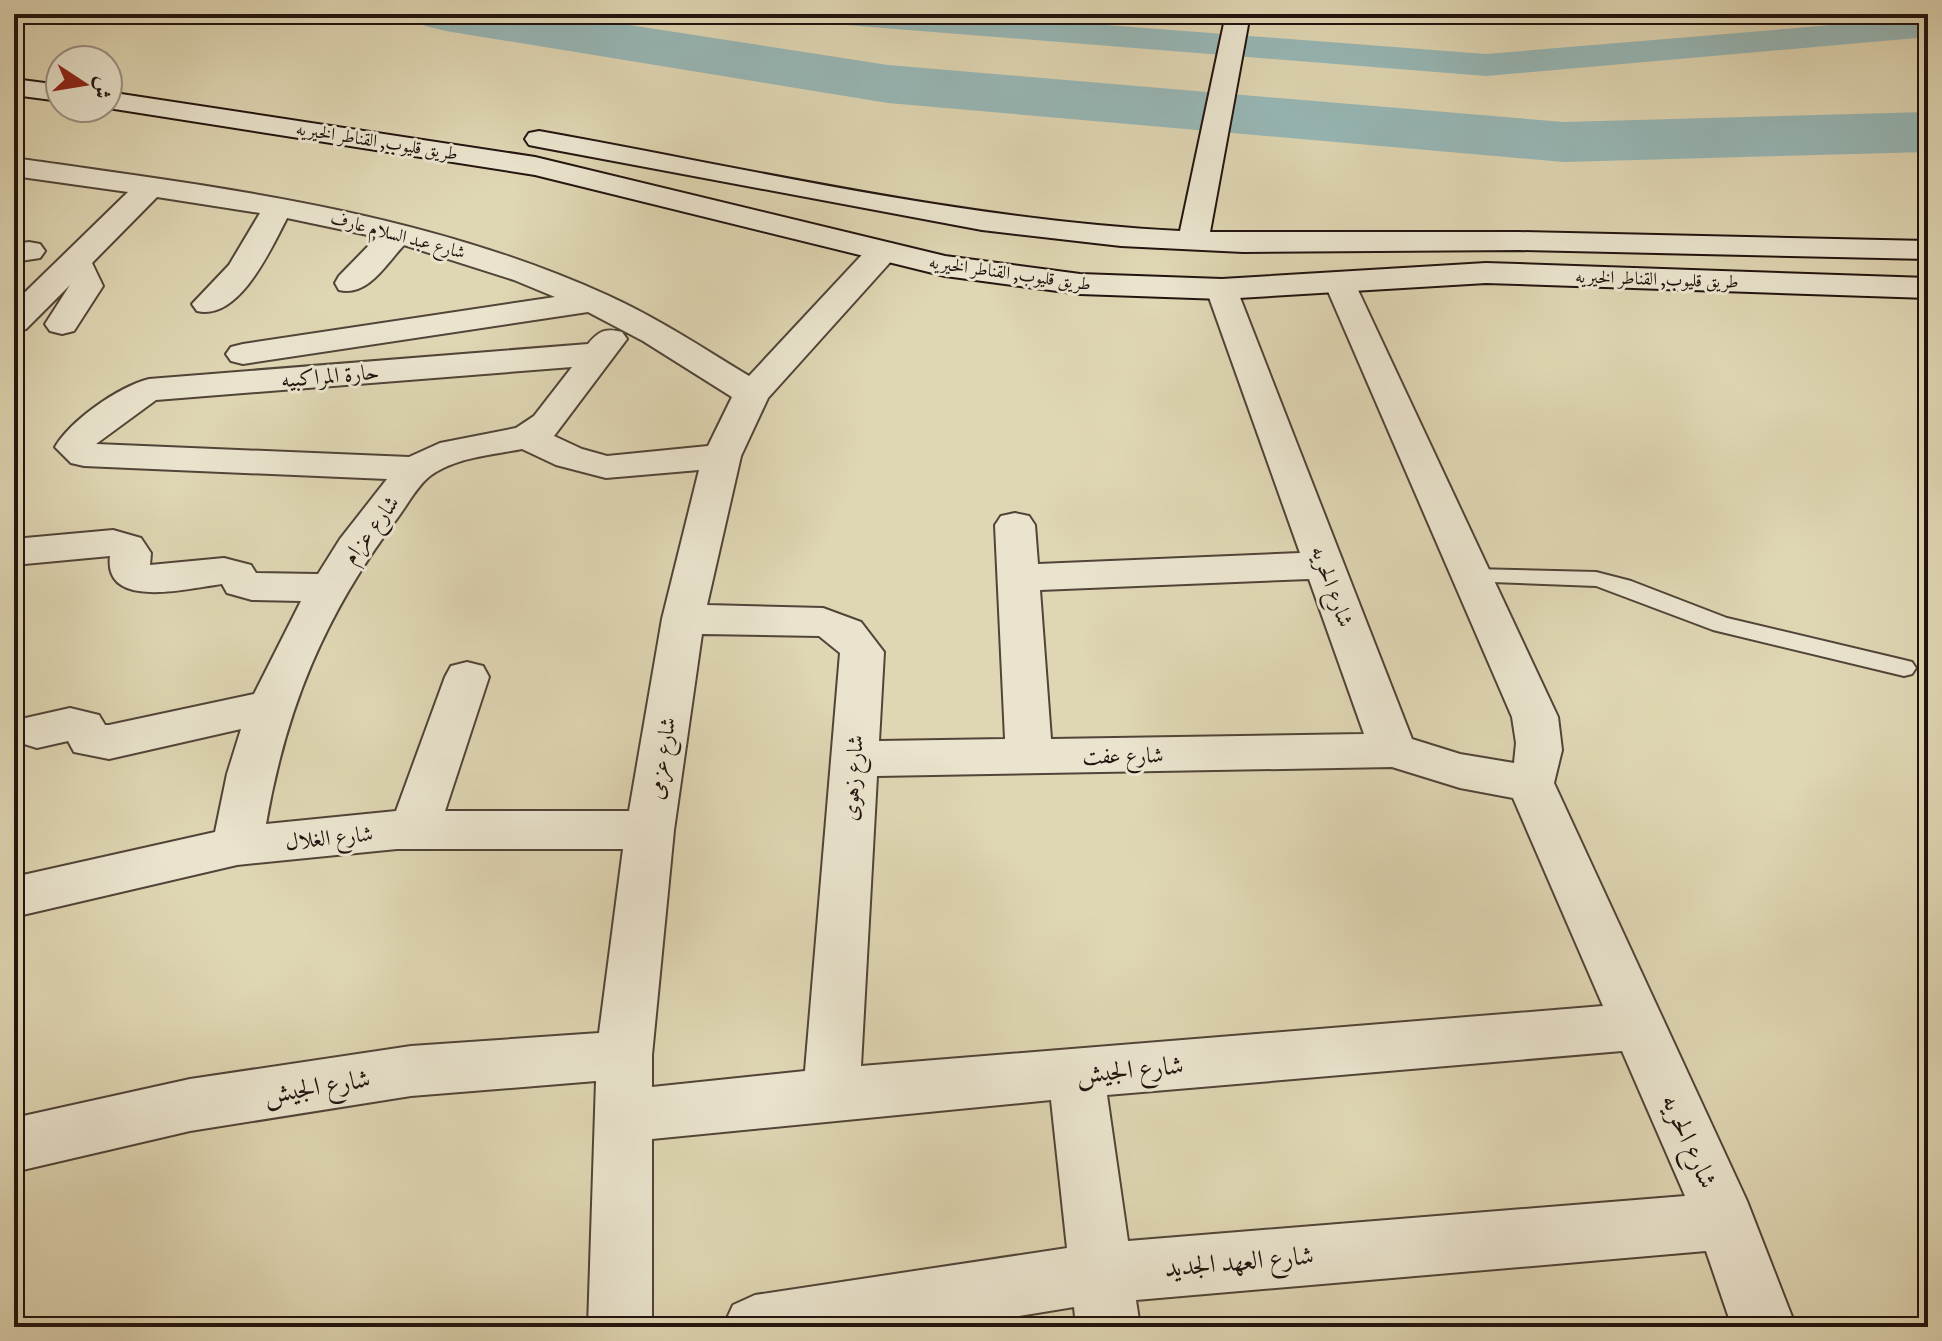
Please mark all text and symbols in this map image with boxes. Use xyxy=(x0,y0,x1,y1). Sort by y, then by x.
north arrow xyxy=(44,44,124,124)
text: ش xyxy=(86,74,118,101)
street label: طريق قليوب, القناطر الخيريه xyxy=(294,118,459,167)
street label: شارع عبد السلام عارف xyxy=(327,207,467,268)
street label: طريق قليوب, القناطر الخيريه xyxy=(927,252,1092,297)
street label: طريق قليوب, القناطر الخيريه xyxy=(1575,266,1739,295)
street label: حارة المراكبيه xyxy=(280,359,380,395)
street label: شارع عزام xyxy=(337,490,410,572)
street label: شارع الحريه xyxy=(1301,542,1359,632)
street label: شارع عزمى xyxy=(643,715,686,802)
street label: شارع زهوى xyxy=(837,734,874,822)
street label: شارع عفت xyxy=(1082,742,1164,775)
street label: شارع الغلال xyxy=(284,820,375,861)
street label: شارع الجيش xyxy=(1075,1049,1185,1096)
street label: شارع الجيش xyxy=(262,1063,373,1116)
street label: شارع الحريه xyxy=(1650,1089,1724,1196)
street label: شارع العهد الجديد xyxy=(1163,1240,1316,1289)

